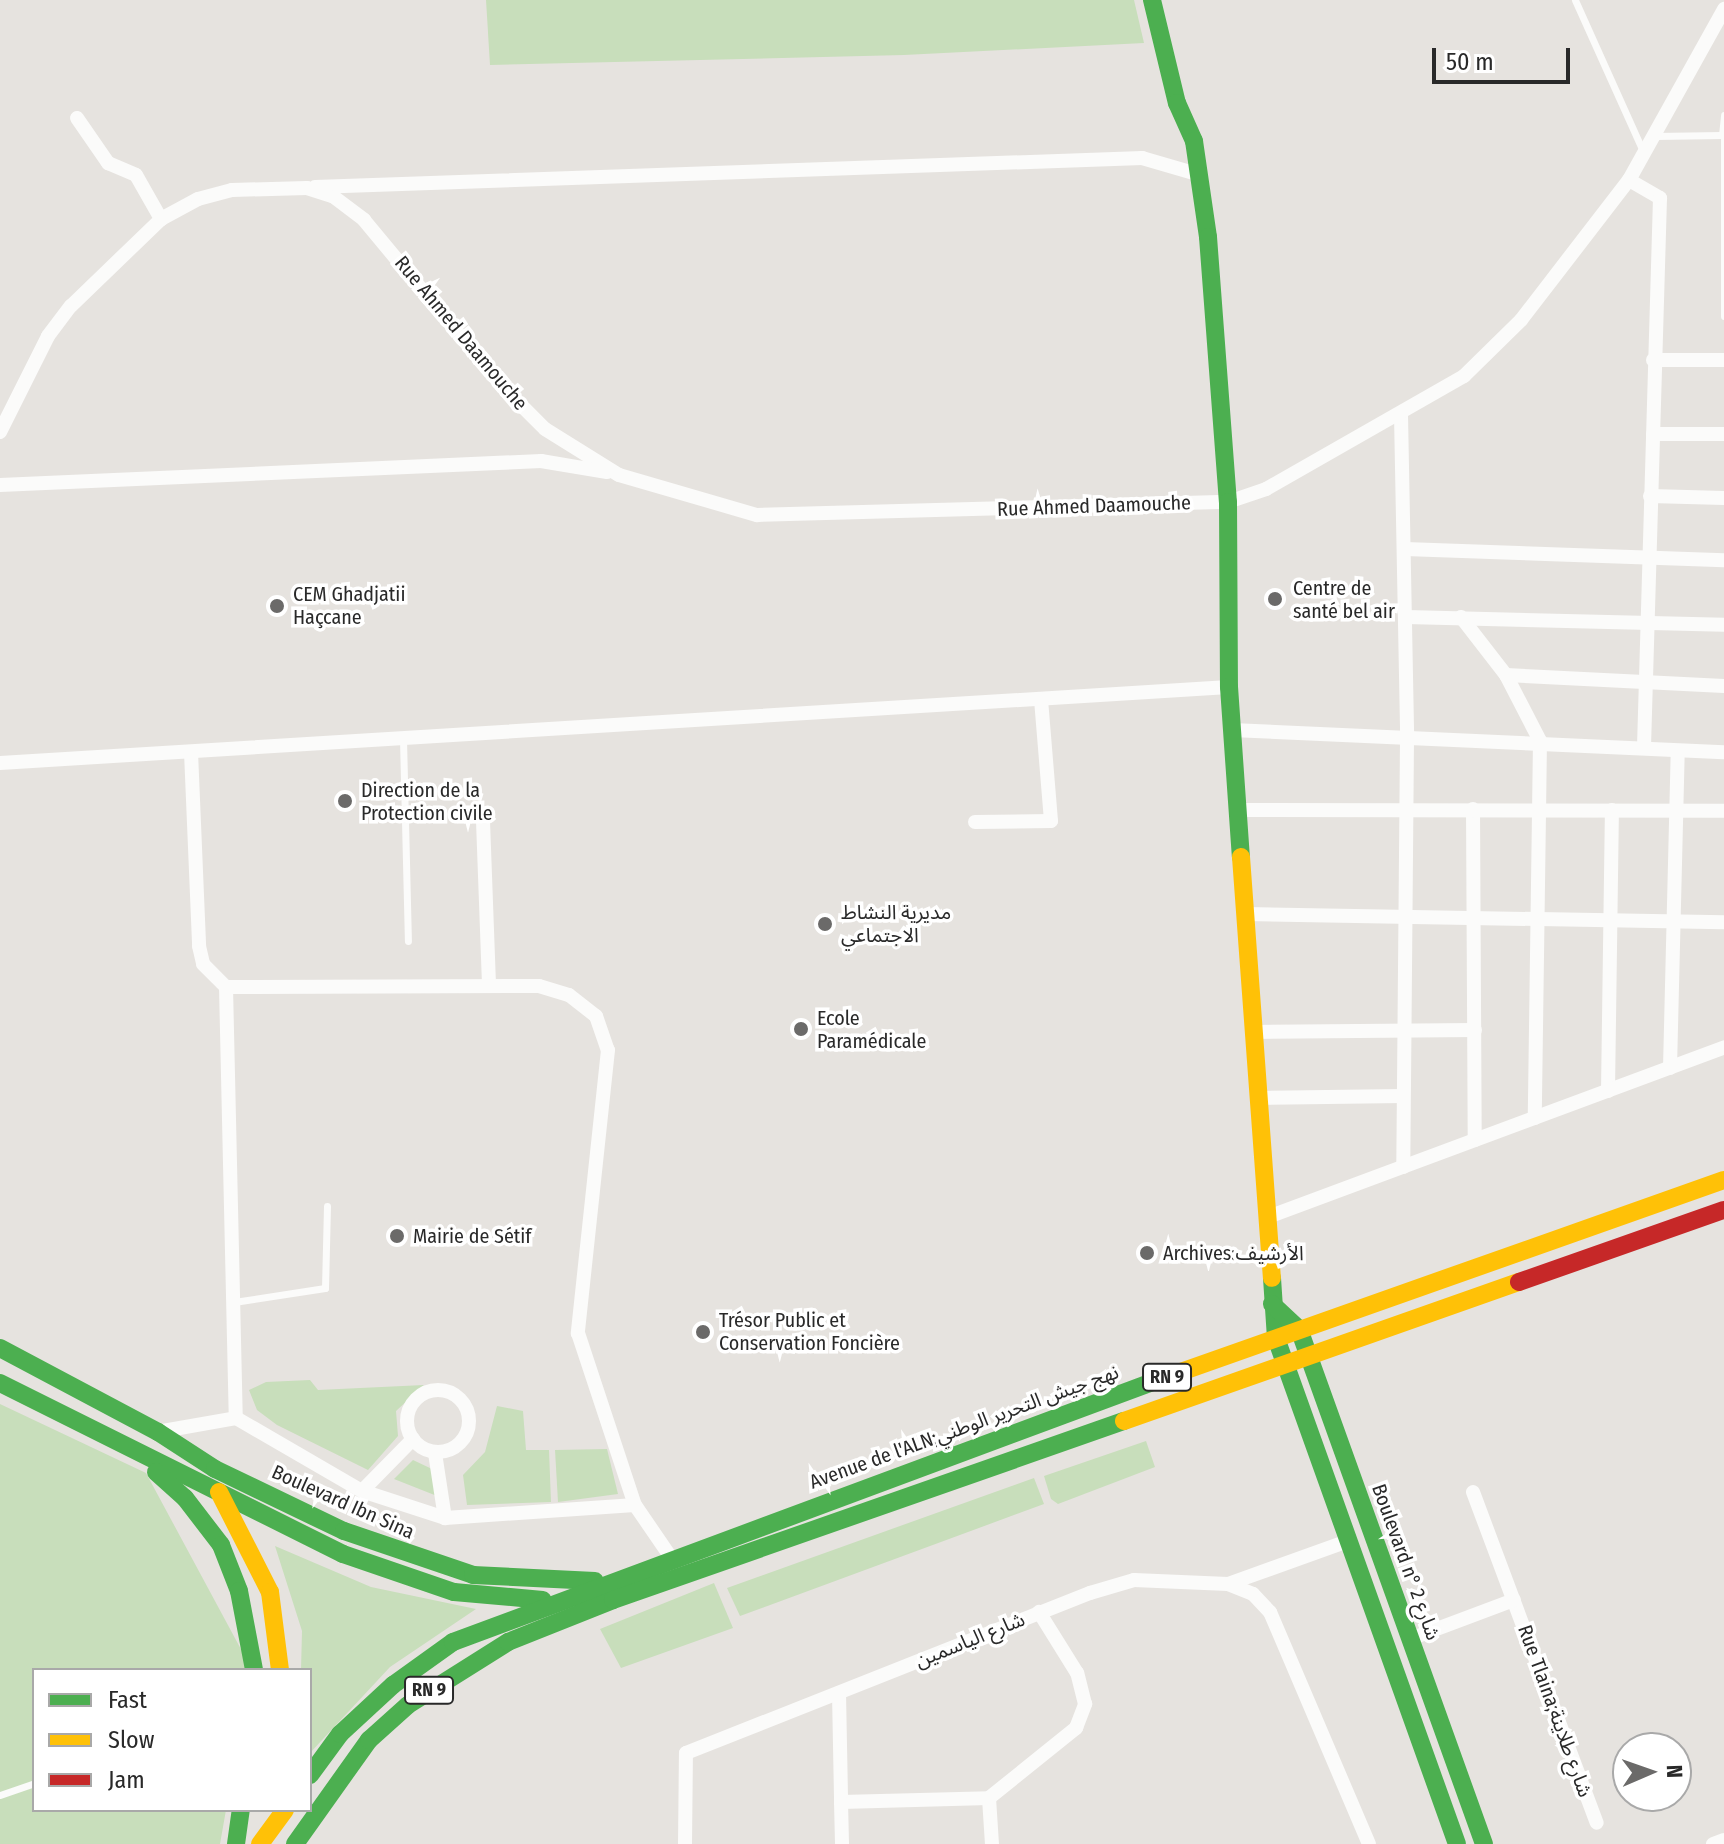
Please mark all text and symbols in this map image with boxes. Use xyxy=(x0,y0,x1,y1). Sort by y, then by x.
scale bar xyxy=(1436,32,1574,82)
text: 50 m xyxy=(1446,48,1494,76)
street label: Rue Ahmed Daamouche xyxy=(389,251,533,415)
street label: Rue Ahmed Daamouche xyxy=(997,491,1191,521)
place label: Centre de santé bel air xyxy=(1293,576,1395,623)
place label: CEM Ghadjatii Haçcane xyxy=(293,582,405,629)
marker: Centre de santé bel air xyxy=(1264,588,1286,610)
marker: CEM Ghadjatii Haçcane xyxy=(268,597,286,615)
place label: Direction de la Protection civile xyxy=(361,778,493,825)
marker: Direction de la Protection civile xyxy=(336,792,354,810)
place label: مديرية النشاط الاجتماعي xyxy=(841,900,951,947)
marker: مديرية النشاط الاجتماعي xyxy=(816,915,834,933)
place label: Ecole Paramédicale xyxy=(817,1006,926,1053)
marker: Ecole Paramédicale xyxy=(792,1020,810,1038)
place label: Mairie de Sétif xyxy=(413,1224,531,1248)
marker: Mairie de Sétif xyxy=(388,1227,406,1245)
place label: Archives:الأرشيف xyxy=(1163,1241,1304,1265)
marker: Archives:الأرشيف xyxy=(1138,1244,1156,1262)
place label: Trésor Public et Conservation Foncière xyxy=(719,1308,900,1355)
marker: Trésor Public et Conservation Foncière xyxy=(694,1323,712,1341)
street label: Avenue de l'ALN;نهج جيش التحرير الوطني xyxy=(806,1360,1122,1494)
road number: RN 9 xyxy=(1141,1363,1193,1391)
street label: Boulevard Ibn Sina xyxy=(268,1460,418,1544)
street label: Boulevard n° شارع 2 xyxy=(1367,1481,1445,1643)
street label: شارع الياسمين xyxy=(912,1607,1028,1673)
street label: Rue Tlaina;شارع طلاينة xyxy=(1513,1622,1597,1800)
legend xyxy=(32,1668,312,1812)
road number: RN 9 xyxy=(403,1676,455,1704)
text: Fast xyxy=(108,1686,147,1714)
text: Slow xyxy=(108,1726,154,1754)
north arrow xyxy=(1612,1732,1692,1812)
text: N xyxy=(1661,1764,1688,1778)
text: Jam xyxy=(108,1766,145,1794)

